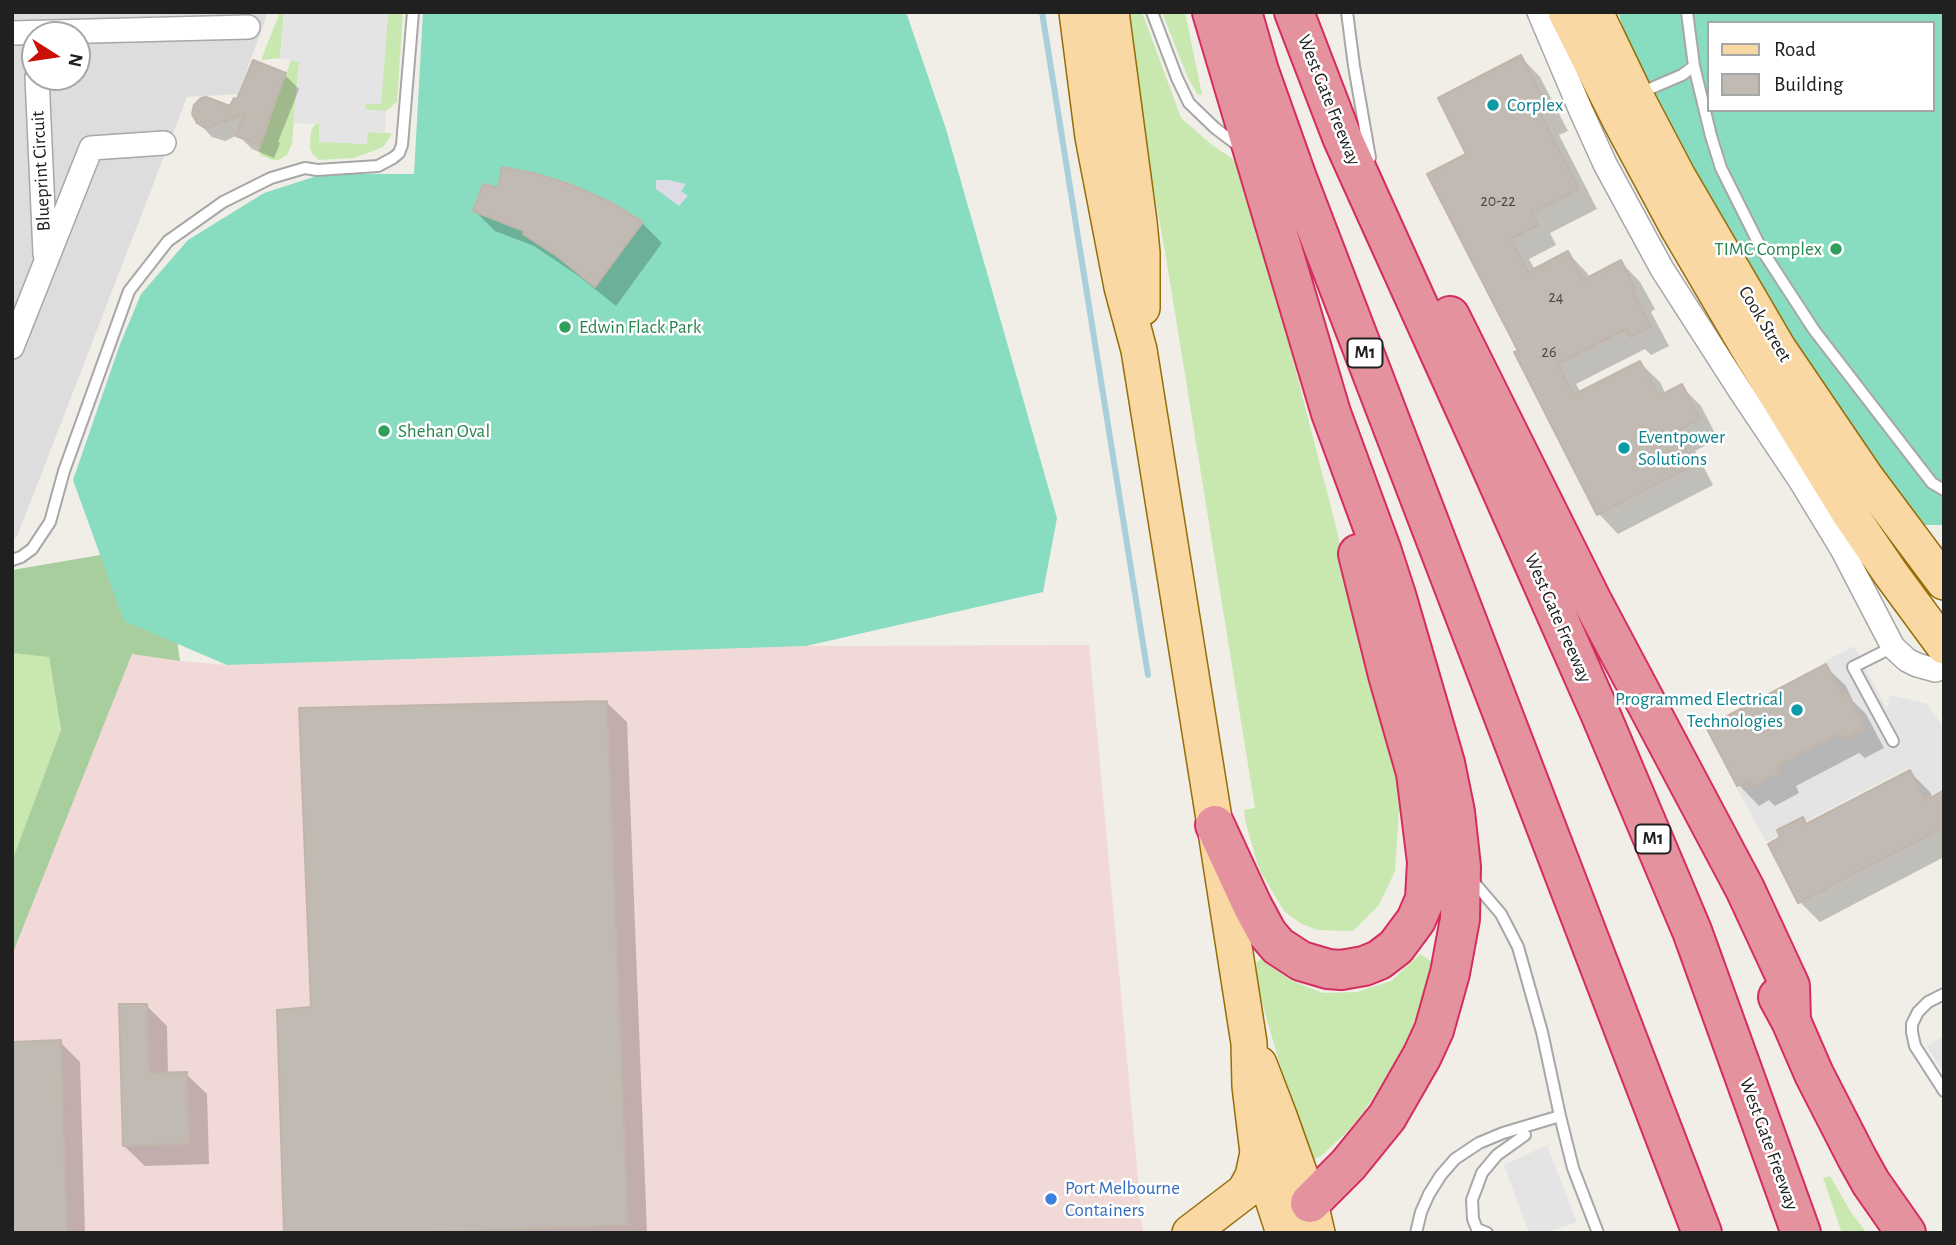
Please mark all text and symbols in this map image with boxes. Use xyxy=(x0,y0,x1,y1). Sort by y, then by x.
north arrow xyxy=(21,21,91,91)
legend xyxy=(1708,21,1935,112)
street label: West Gate Freeway xyxy=(1292,31,1366,169)
text: Road xyxy=(1774,39,1816,60)
text: N xyxy=(64,52,86,68)
text: Building xyxy=(1774,74,1843,95)
place label: Corplex xyxy=(1507,94,1563,116)
marker: Corplex xyxy=(1485,97,1501,113)
street label: Blueprint Circuit xyxy=(26,110,56,232)
house number: 20-22 xyxy=(1480,191,1516,211)
place label: TIMC Complex xyxy=(1714,238,1822,260)
marker: TIMC Complex xyxy=(1828,241,1844,257)
street label: Cook Street xyxy=(1733,282,1797,366)
house number: 24 xyxy=(1549,287,1563,307)
place label: Edwin Flack Park xyxy=(579,316,701,338)
marker: Edwin Flack Park xyxy=(557,319,573,335)
road number: M1 xyxy=(1348,338,1382,368)
house number: 26 xyxy=(1542,342,1556,362)
place label: Shehan Oval xyxy=(398,420,490,442)
marker: Shehan Oval xyxy=(376,423,392,439)
place label: Eventpower Solutions xyxy=(1638,426,1725,470)
marker: Eventpower Solutions xyxy=(1616,440,1632,456)
street label: West Gate Freeway xyxy=(1519,550,1597,686)
place label: Programmed Electrical Technologies xyxy=(1615,688,1783,732)
marker: Programmed Electrical Technologies xyxy=(1789,702,1805,718)
road number: M1 xyxy=(1636,824,1670,854)
street label: West Gate Freeway xyxy=(1734,1075,1804,1213)
place label: Port Melbourne Containers xyxy=(1065,1177,1180,1221)
marker: Port Melbourne Containers xyxy=(1043,1191,1059,1207)

